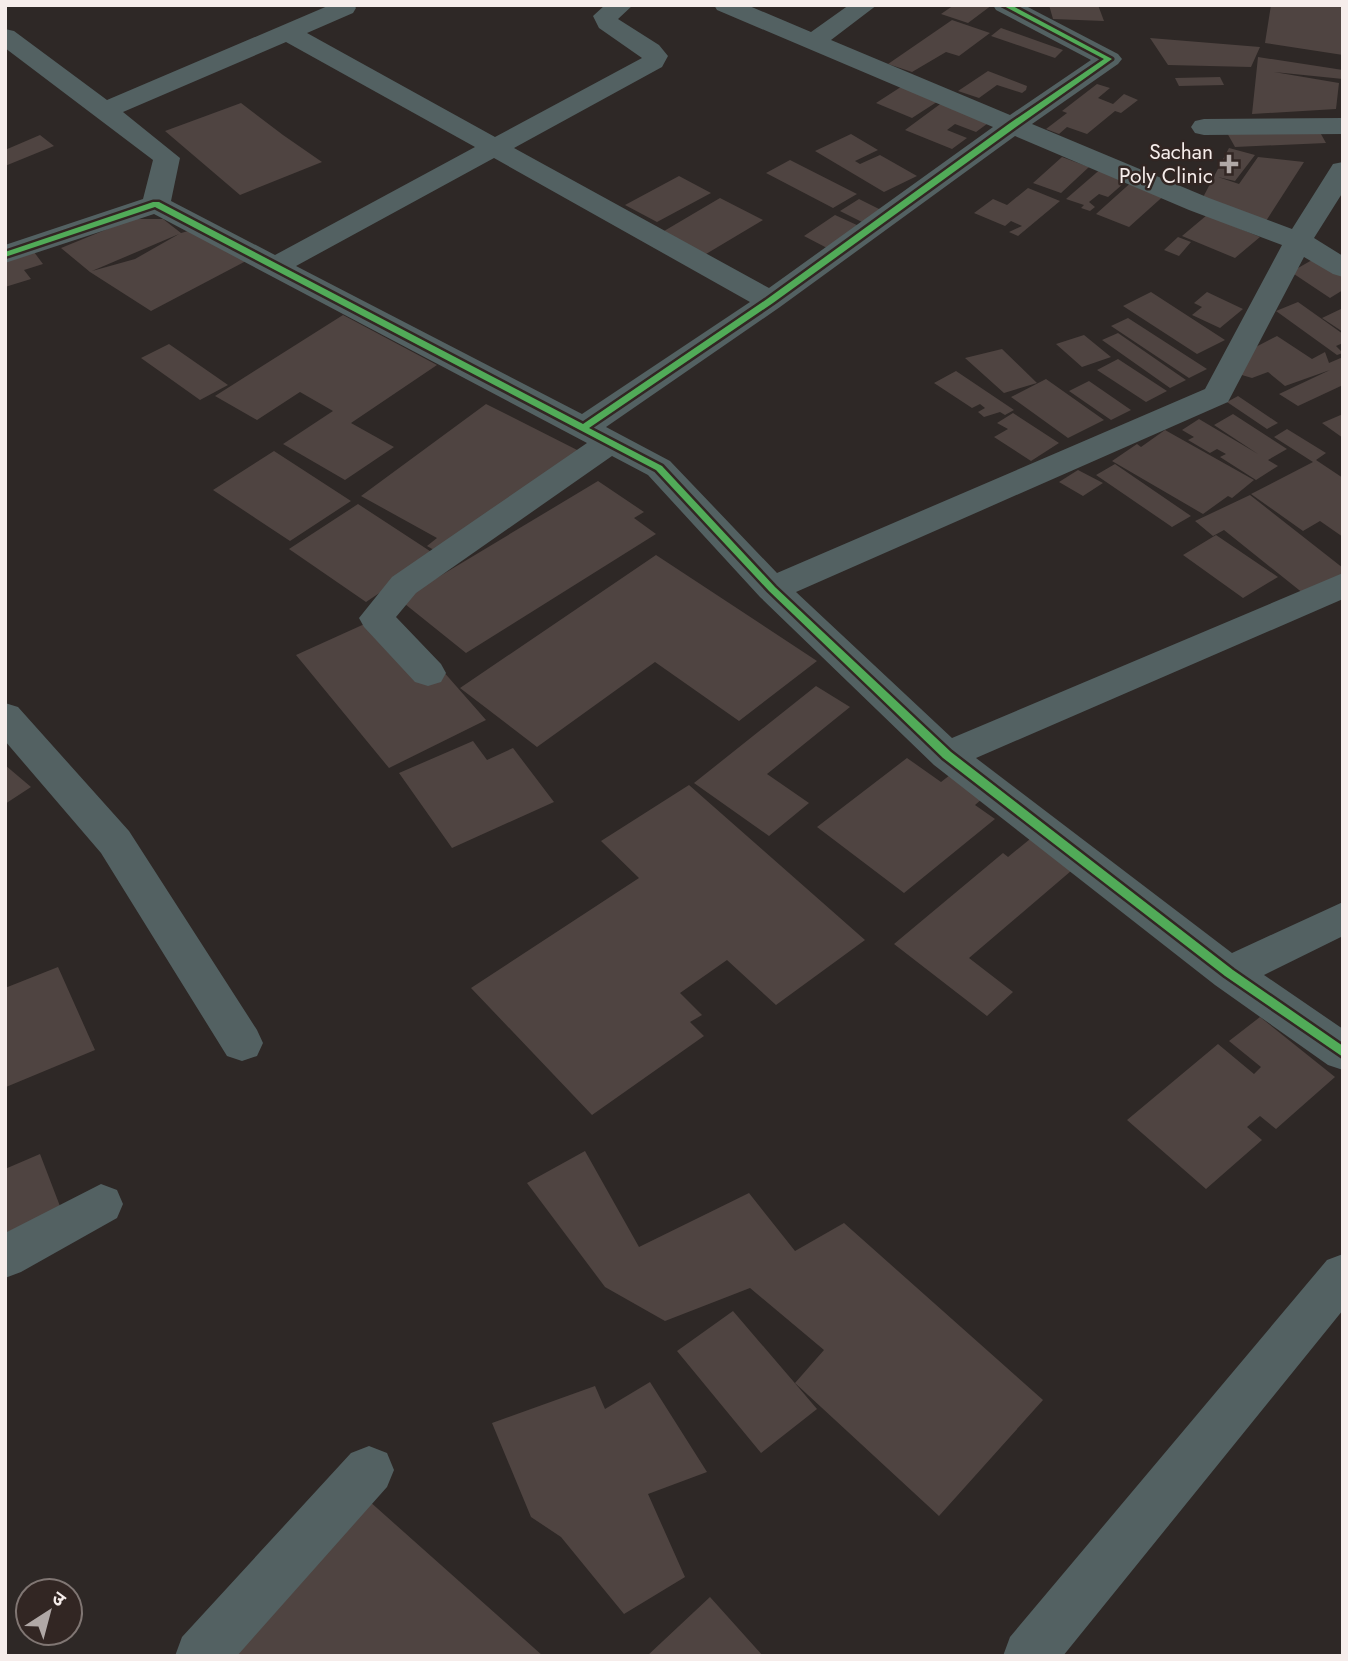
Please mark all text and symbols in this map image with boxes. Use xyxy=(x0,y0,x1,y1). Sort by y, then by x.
place label: Sachan Poly Clinic xyxy=(1119,137,1213,191)
marker: Sachan Poly Clinic xyxy=(1219,154,1239,174)
north arrow xyxy=(14,1577,84,1647)
text: उ xyxy=(46,1584,72,1613)

